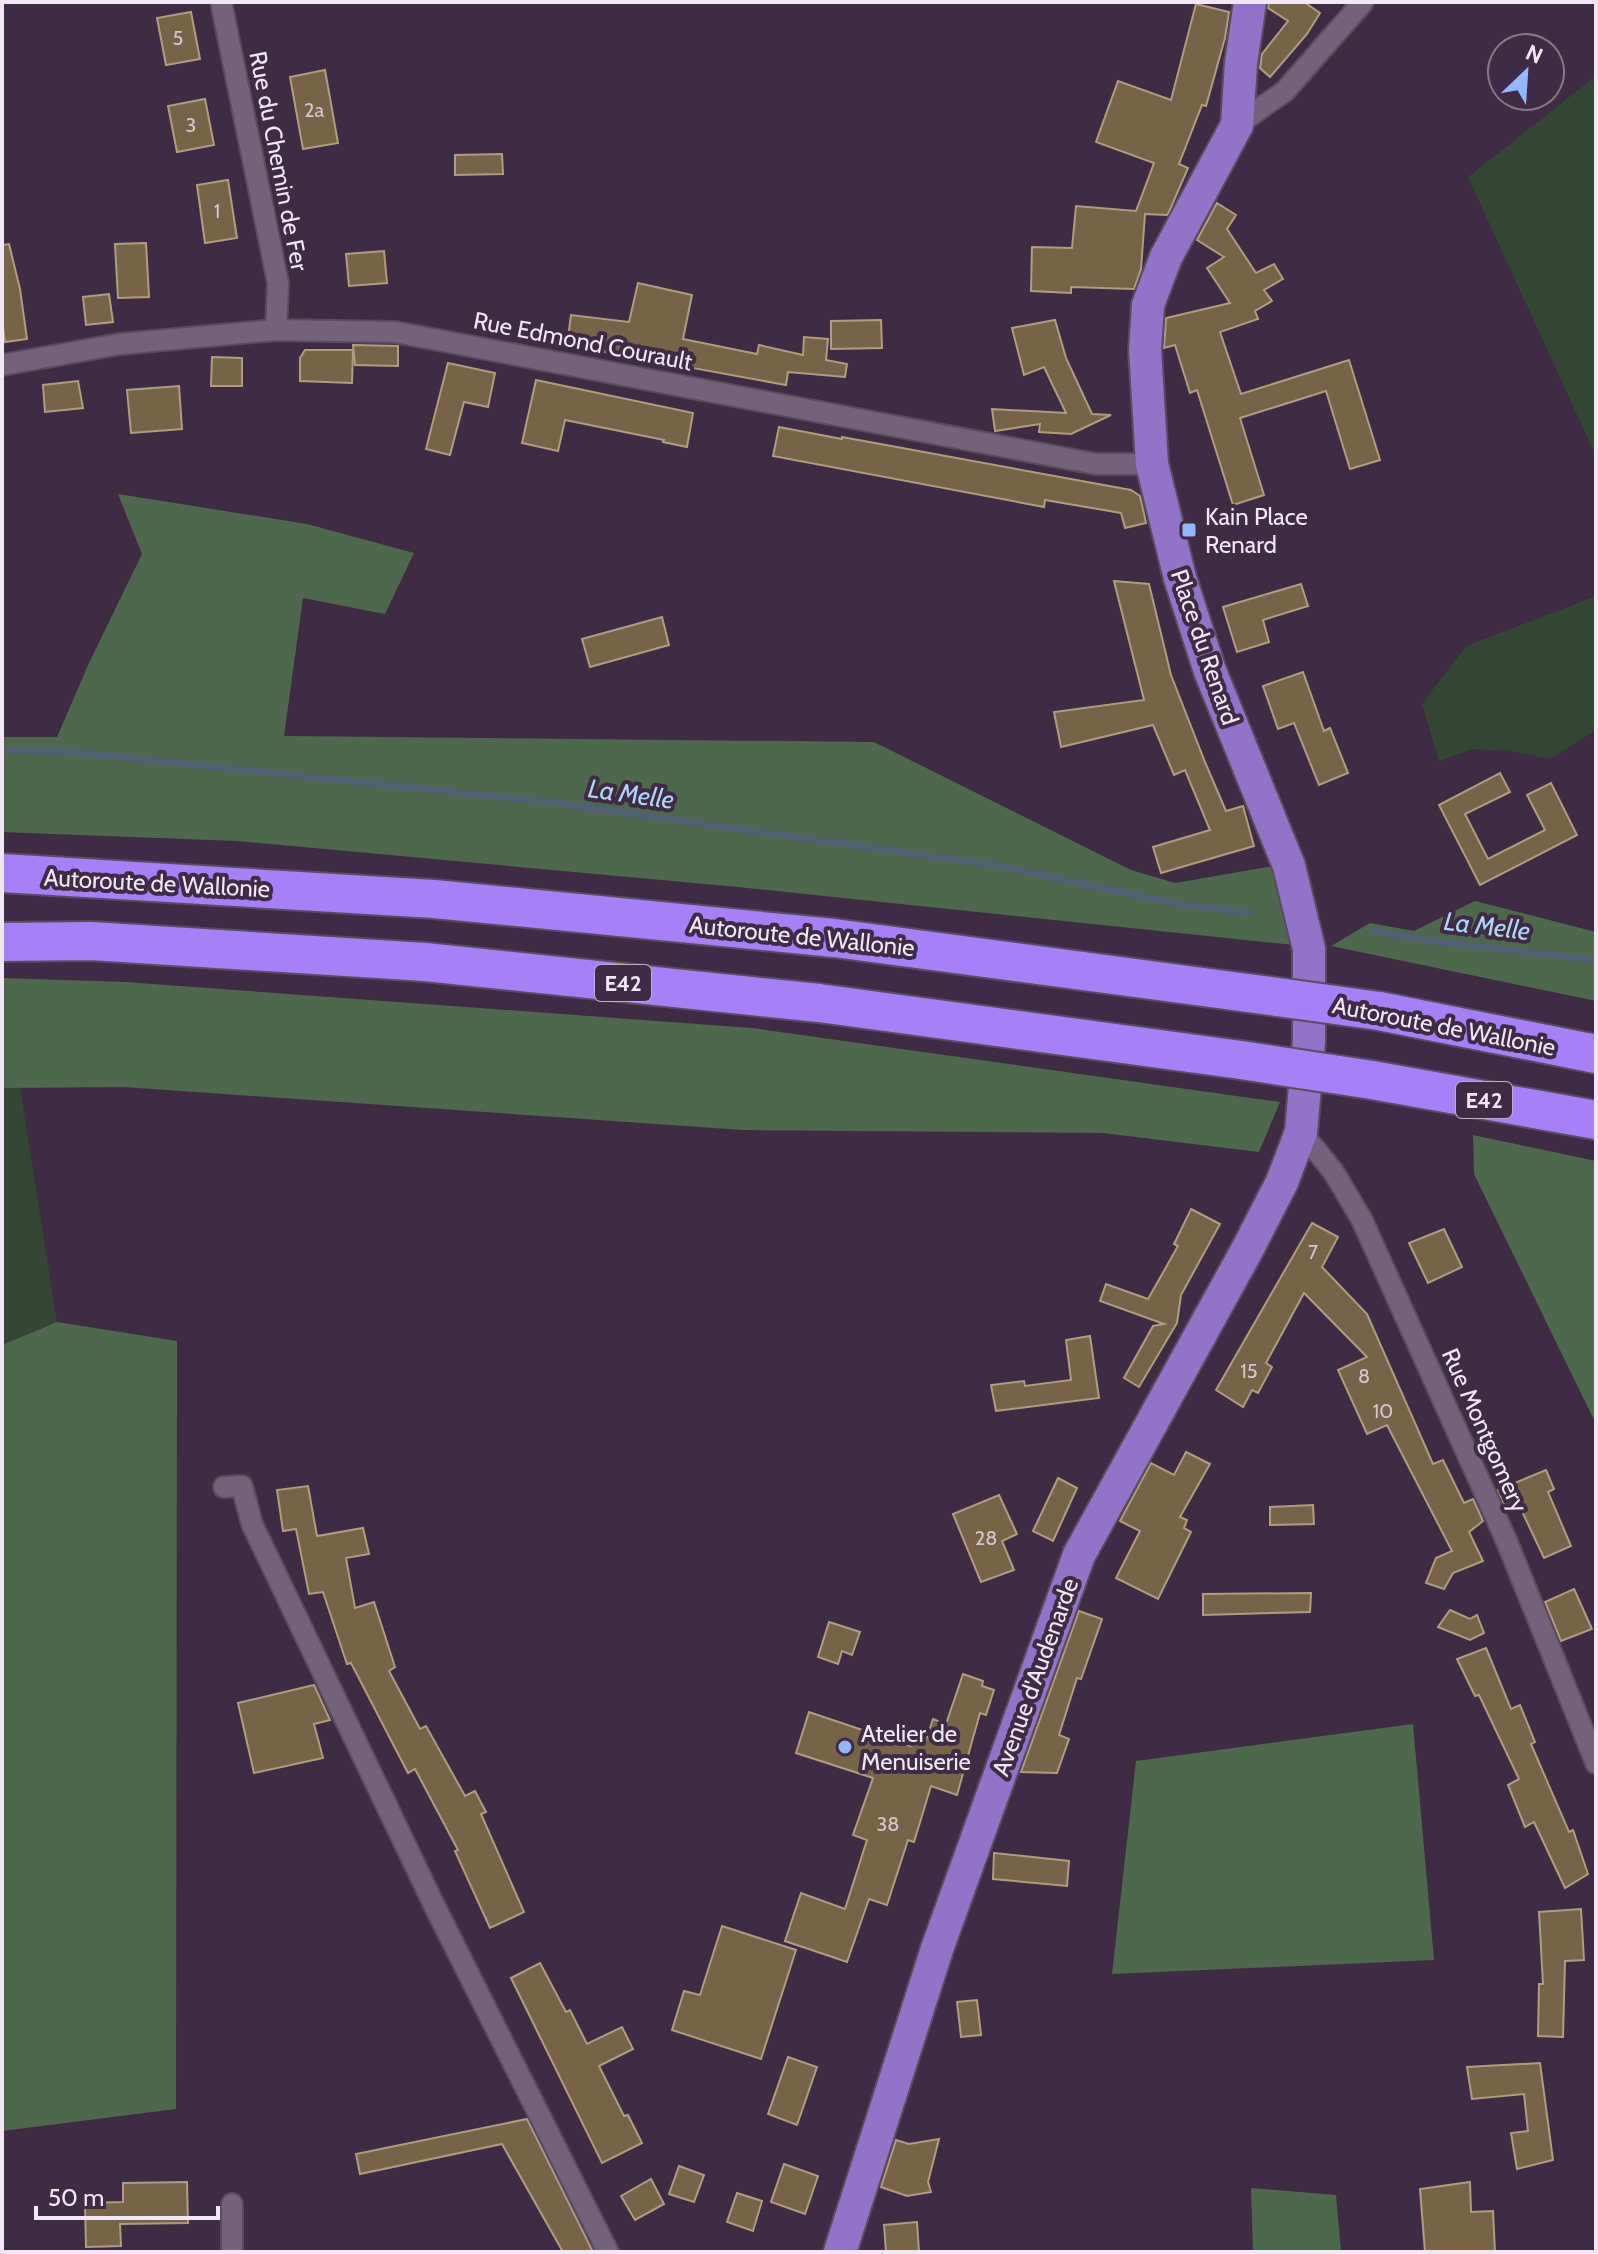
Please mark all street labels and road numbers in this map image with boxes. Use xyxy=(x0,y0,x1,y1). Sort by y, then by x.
street label: Rue du Chemin de Fer xyxy=(243,49,315,274)
street label: Rue Edmond Courault xyxy=(471,306,695,376)
street label: Place du Renard xyxy=(1165,566,1245,728)
street label: Autoroute de Wallonie xyxy=(43,863,271,903)
street label: Autoroute de Wallonie xyxy=(688,910,916,962)
road number: E42 xyxy=(595,965,651,1001)
street label: Autoroute de Wallonie xyxy=(1330,990,1558,1062)
road number: E42 xyxy=(1456,1082,1512,1118)
street label: Rue Montgomery xyxy=(1436,1344,1534,1516)
street label: Avenue d'Audenarde xyxy=(986,1574,1084,1780)

